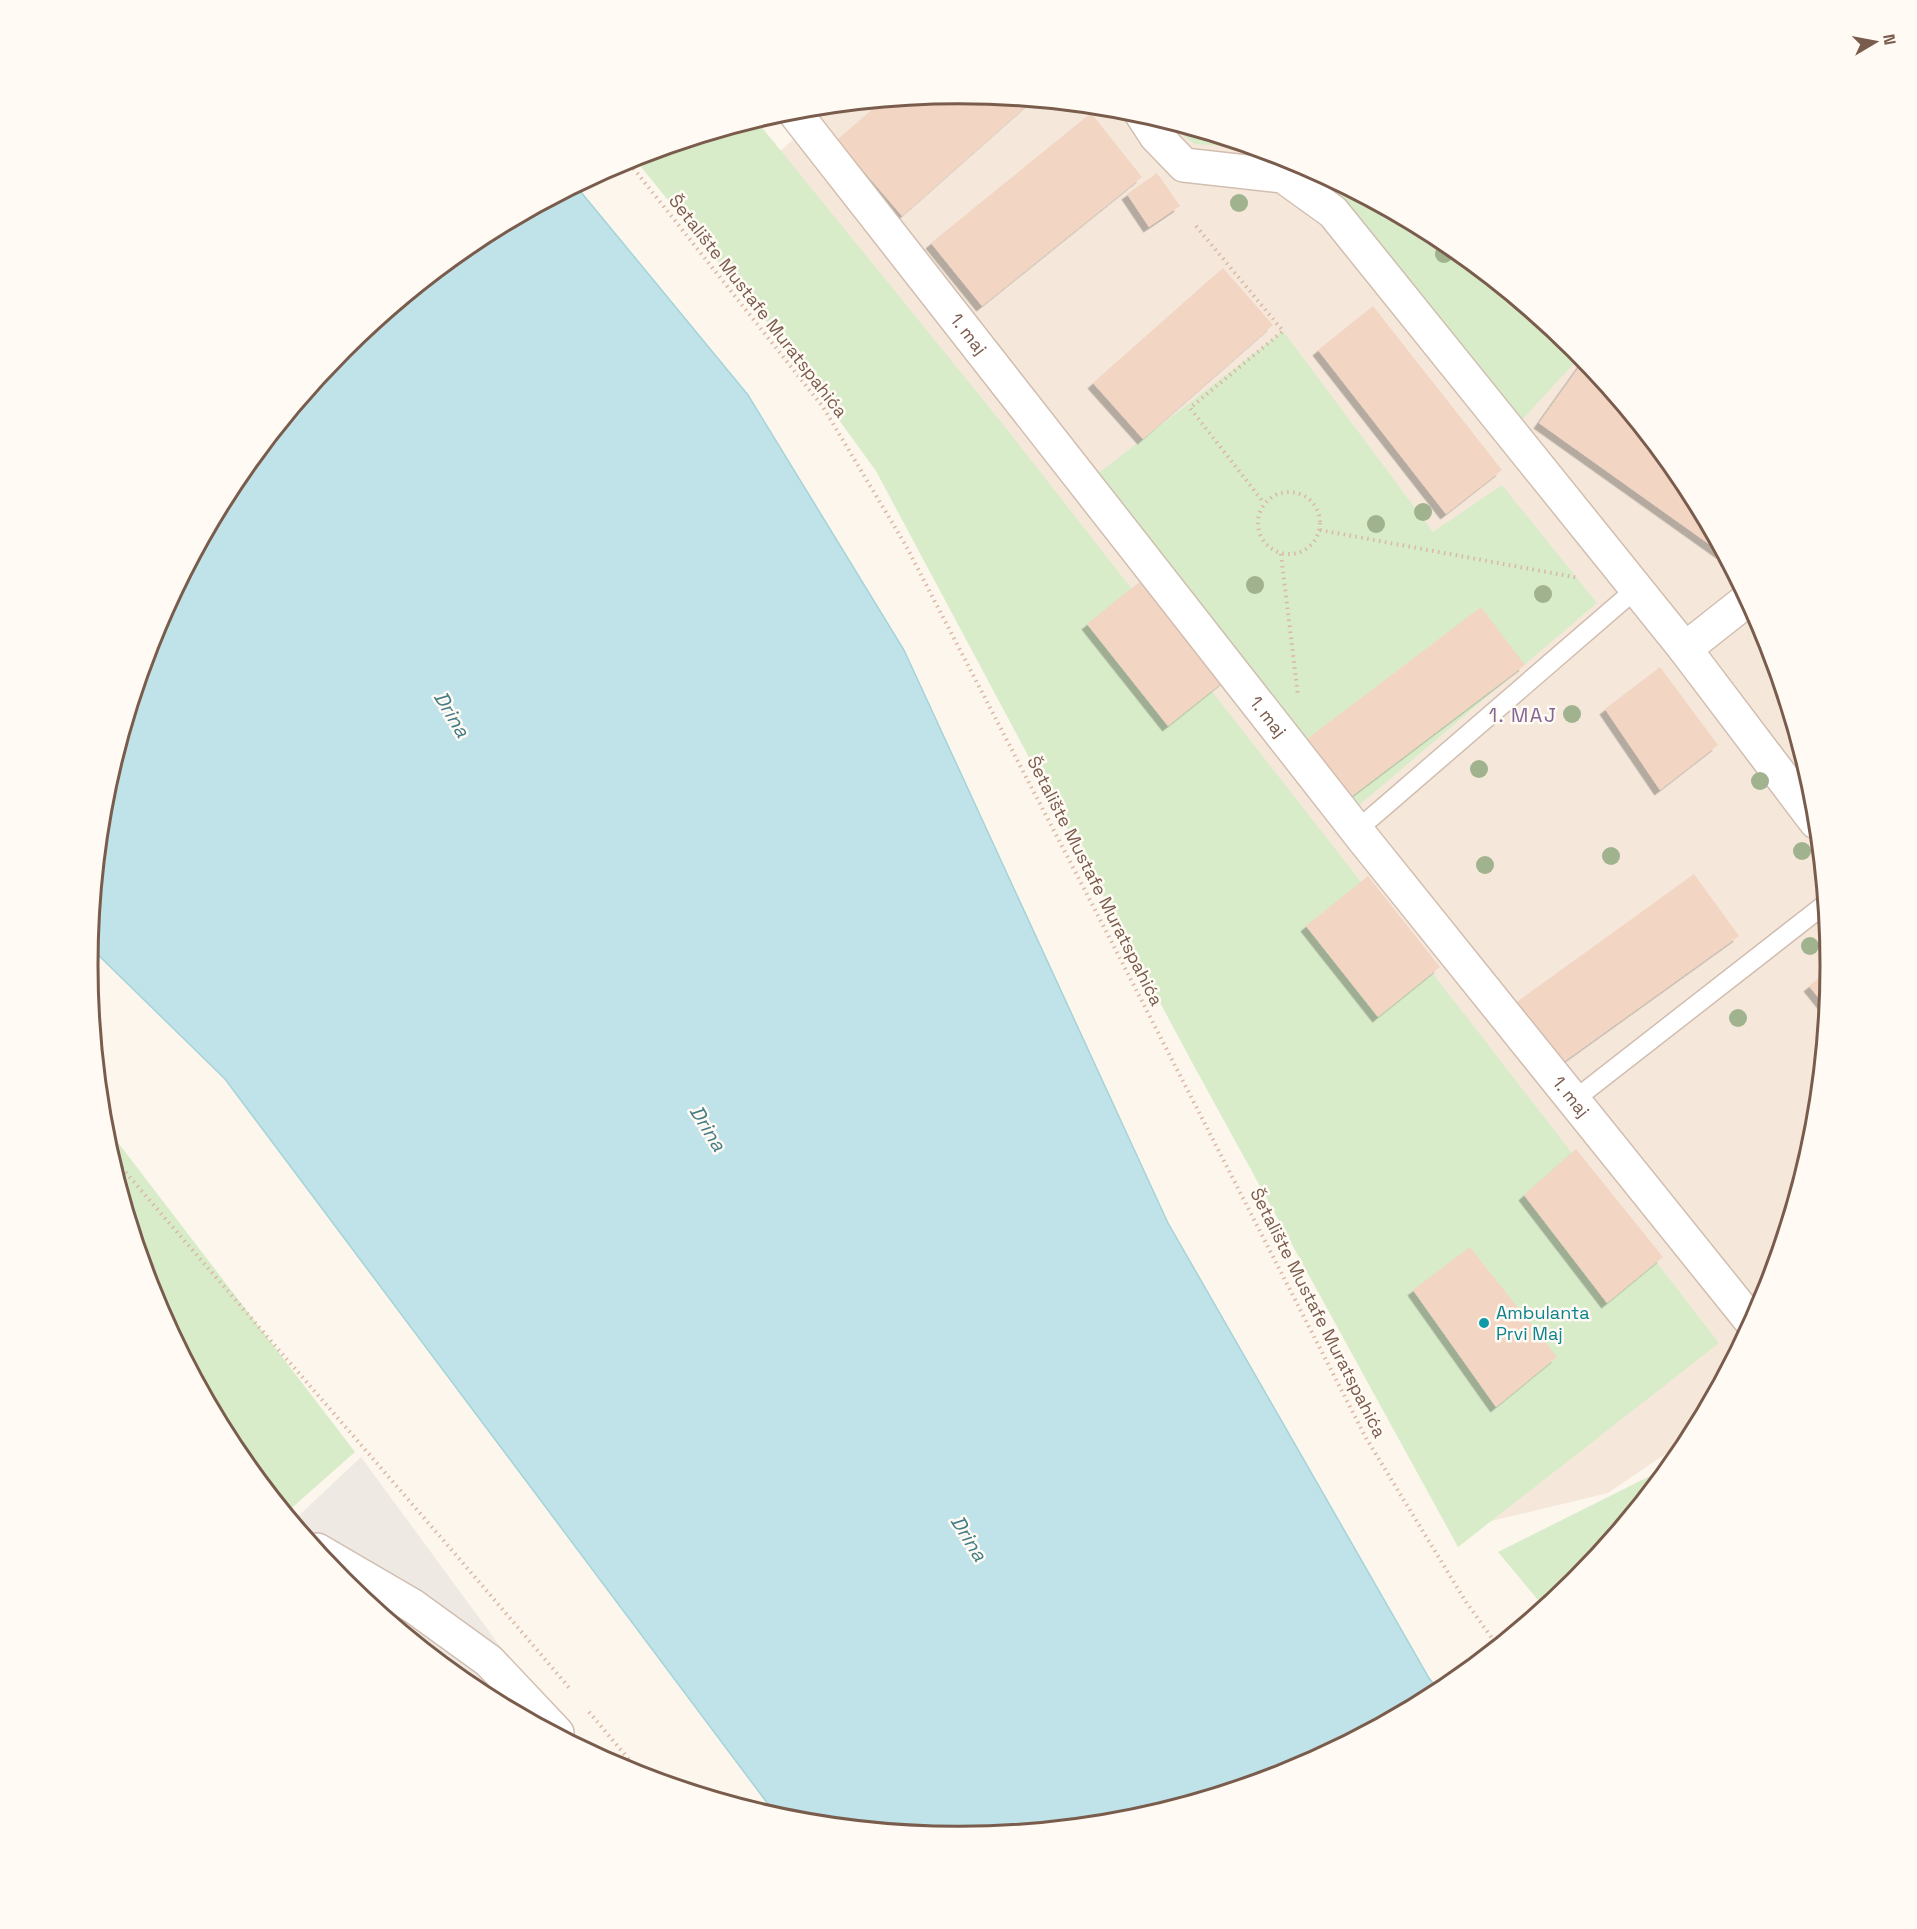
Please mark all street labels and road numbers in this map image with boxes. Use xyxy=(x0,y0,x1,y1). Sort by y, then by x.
street label: Šetalište Mustafe Muratspahića xyxy=(664,189,853,422)
street label: 1. maj xyxy=(945,309,992,359)
street label: 1. maj xyxy=(1245,691,1292,742)
street label: Šetalište Mustafe Muratspahića xyxy=(1022,752,1169,1009)
street label: 1. maj xyxy=(1548,1071,1595,1122)
street label: Šetalište Mustafe Muratspahića xyxy=(1245,1184,1392,1441)

